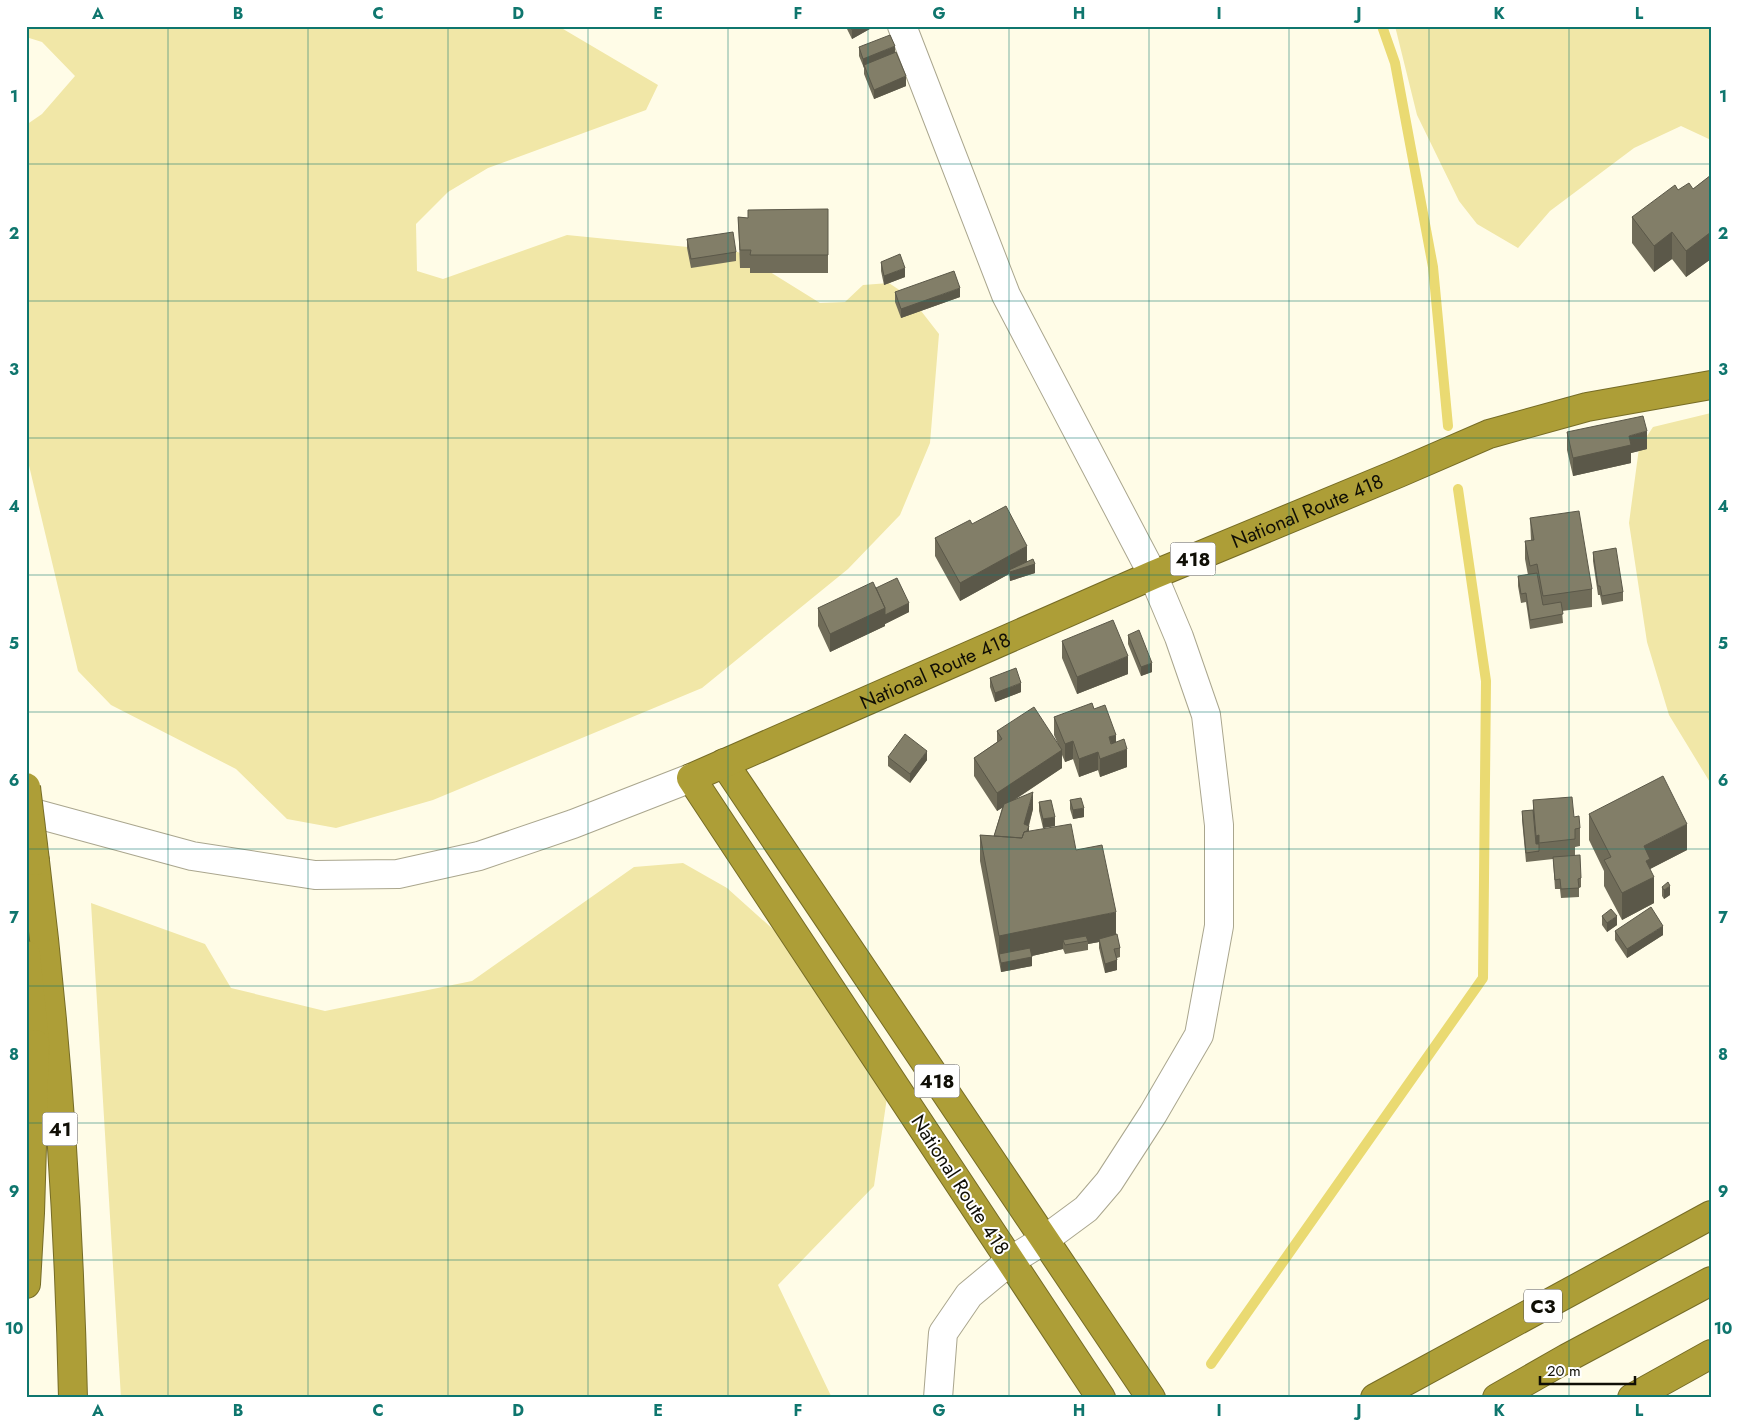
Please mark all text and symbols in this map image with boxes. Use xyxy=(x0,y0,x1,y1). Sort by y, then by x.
text: A xyxy=(91,2,104,25)
text: B xyxy=(233,2,243,25)
text: C xyxy=(372,2,384,25)
text: D xyxy=(512,2,524,25)
text: E xyxy=(653,2,663,25)
text: F xyxy=(794,2,802,25)
text: G xyxy=(932,2,946,25)
text: H xyxy=(1073,2,1085,25)
text: I xyxy=(1216,2,1222,25)
text: J xyxy=(1353,2,1362,25)
text: K xyxy=(1493,2,1505,25)
text: L xyxy=(1635,2,1644,25)
text: 1 xyxy=(10,85,18,108)
text: 1 xyxy=(1719,85,1727,108)
text: 2 xyxy=(9,222,19,245)
text: 2 xyxy=(1718,222,1728,245)
text: 3 xyxy=(9,358,19,381)
text: 3 xyxy=(1718,358,1728,381)
street label: National Route 418 xyxy=(1227,467,1388,555)
text: 4 xyxy=(8,495,20,518)
text: 4 xyxy=(1717,495,1729,518)
road number: 418 xyxy=(1170,542,1216,576)
street label: National Route 418 xyxy=(855,625,1015,717)
text: 5 xyxy=(9,632,19,655)
text: 5 xyxy=(1718,632,1728,655)
text: 6 xyxy=(9,769,19,792)
text: 6 xyxy=(1718,769,1728,792)
text: 7 xyxy=(9,906,19,929)
text: 7 xyxy=(1718,906,1728,929)
text: 8 xyxy=(9,1043,19,1066)
text: 8 xyxy=(1718,1043,1728,1066)
road number: 418 xyxy=(914,1064,960,1098)
street label: National Route 418 xyxy=(904,1109,1016,1261)
road number: 41 xyxy=(42,1112,78,1146)
text: 9 xyxy=(9,1180,19,1203)
text: 9 xyxy=(1718,1180,1728,1203)
road number: C3 xyxy=(1524,1290,1562,1322)
text: 10 xyxy=(5,1317,23,1340)
text: 10 xyxy=(1714,1317,1732,1340)
scale bar xyxy=(1540,1354,1634,1386)
text: 20 m xyxy=(1547,1360,1581,1382)
text: A xyxy=(91,1399,104,1422)
text: B xyxy=(233,1399,243,1422)
text: C xyxy=(372,1399,384,1422)
text: D xyxy=(512,1399,524,1422)
text: E xyxy=(653,1399,663,1422)
text: F xyxy=(794,1399,802,1422)
text: G xyxy=(932,1399,946,1422)
text: H xyxy=(1073,1399,1085,1422)
text: I xyxy=(1216,1399,1222,1422)
text: J xyxy=(1353,1399,1362,1422)
text: K xyxy=(1493,1399,1505,1422)
text: L xyxy=(1635,1399,1644,1422)

